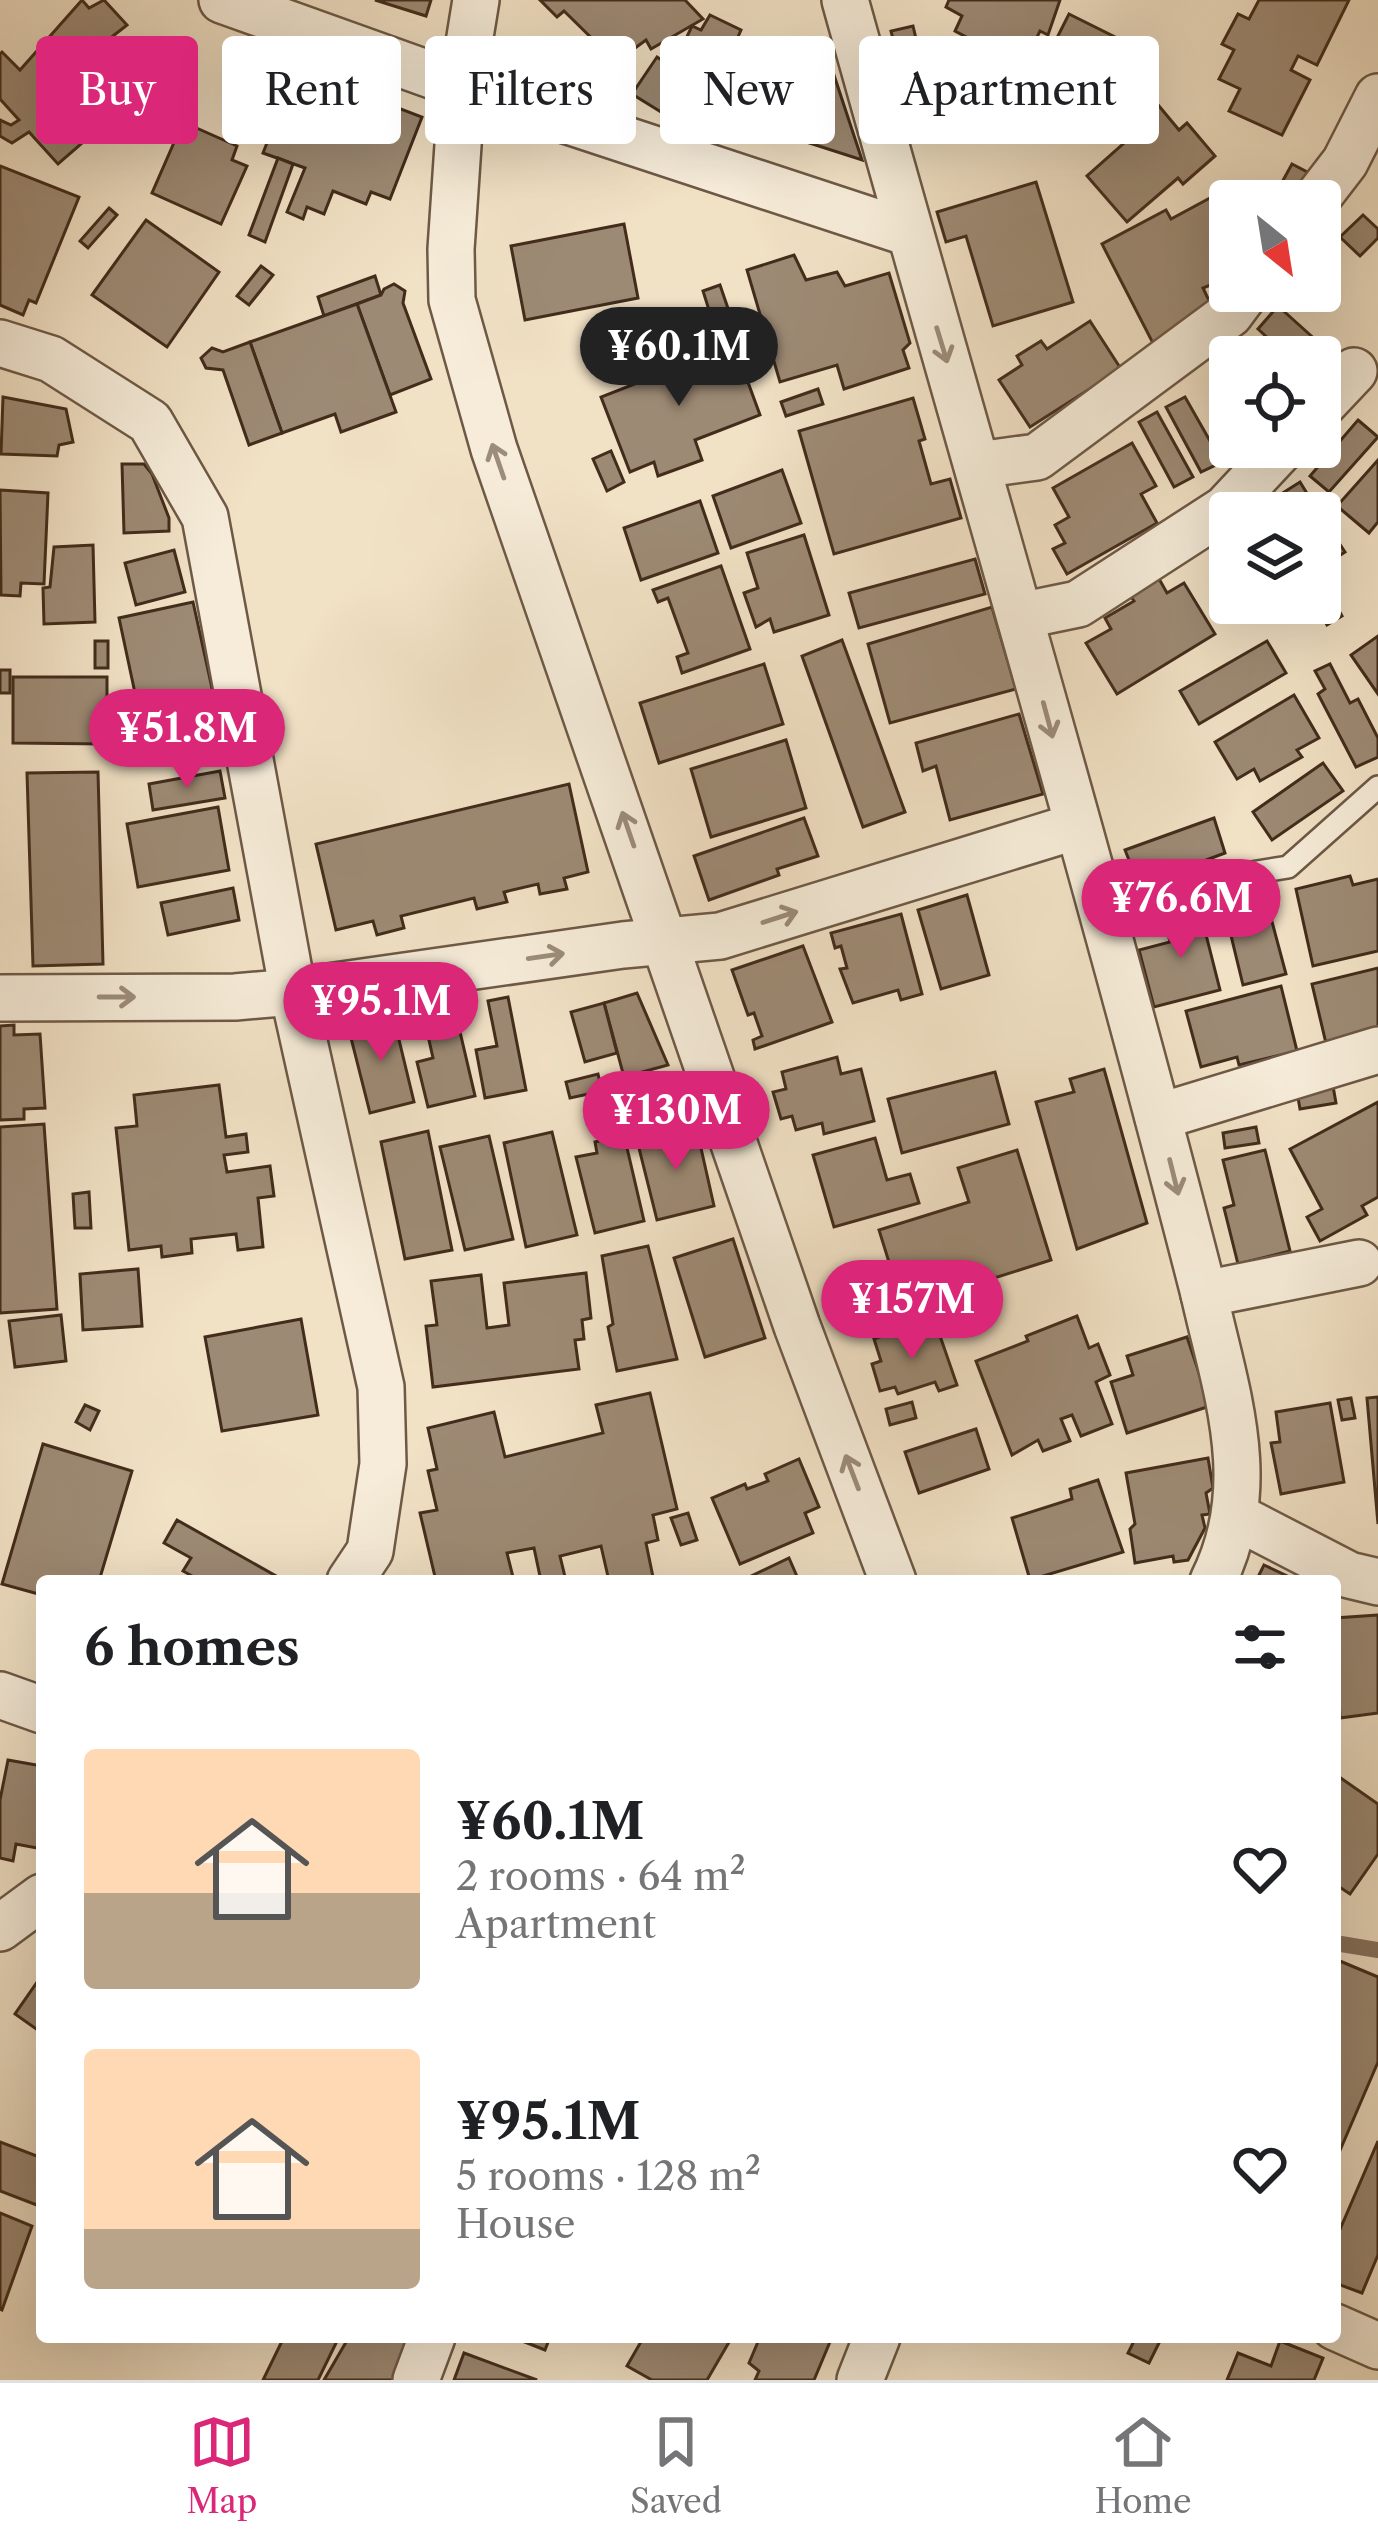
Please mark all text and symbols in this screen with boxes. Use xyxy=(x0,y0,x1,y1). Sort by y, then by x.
chip: Buy xyxy=(36,36,198,144)
chip: Rent xyxy=(222,36,401,144)
chip: Filters xyxy=(425,36,636,144)
chip: New xyxy=(660,36,835,144)
chip: Apartment xyxy=(859,36,1159,144)
north arrow xyxy=(1209,180,1341,312)
map controls xyxy=(1209,180,1341,624)
pin: ¥60.1M xyxy=(581,307,777,409)
text: ¥60.1M xyxy=(607,322,751,370)
one-way arrow xyxy=(932,325,954,363)
button: locate xyxy=(1209,336,1341,468)
one-way arrow xyxy=(486,443,507,480)
button: layers xyxy=(1209,492,1341,624)
pin: ¥51.8M xyxy=(89,689,285,791)
one-way arrow xyxy=(1039,700,1061,738)
text: ¥51.8M xyxy=(116,704,258,752)
one-way arrow xyxy=(616,811,637,848)
pin: ¥76.6M xyxy=(1083,859,1279,961)
text: ¥76.6M xyxy=(1109,874,1253,922)
one-way arrow xyxy=(760,905,798,927)
one-way arrow xyxy=(526,944,565,967)
pin: ¥95.1M xyxy=(283,962,479,1064)
text: ¥95.1M xyxy=(310,977,452,1025)
one-way arrow xyxy=(97,986,136,1008)
pin: ¥130M xyxy=(592,1071,760,1173)
text: ¥130M xyxy=(610,1086,742,1134)
one-way arrow xyxy=(1164,1157,1186,1195)
pin: ¥157M xyxy=(828,1260,996,1362)
text: ¥157M xyxy=(848,1275,976,1323)
one-way arrow xyxy=(840,1454,862,1491)
icon: filters xyxy=(1227,1614,1293,1680)
text: 6 homes xyxy=(84,1616,300,1678)
text: ¥60.1M xyxy=(456,1790,645,1852)
icon: home xyxy=(180,1797,324,1941)
icon: heart xyxy=(1227,1836,1293,1902)
text: 2 rooms · 64 m² xyxy=(456,1852,746,1900)
text: Apartment xyxy=(456,1900,656,1948)
text: ¥95.1M xyxy=(456,2090,641,2152)
icon: home xyxy=(180,2097,324,2241)
icon: heart xyxy=(1227,2136,1293,2202)
text: 5 rooms · 128 m² xyxy=(456,2152,761,2200)
text: House xyxy=(456,2200,575,2248)
tab: Map xyxy=(186,2409,257,2522)
tab: Saved xyxy=(630,2409,722,2522)
tab: Home xyxy=(1095,2409,1192,2522)

